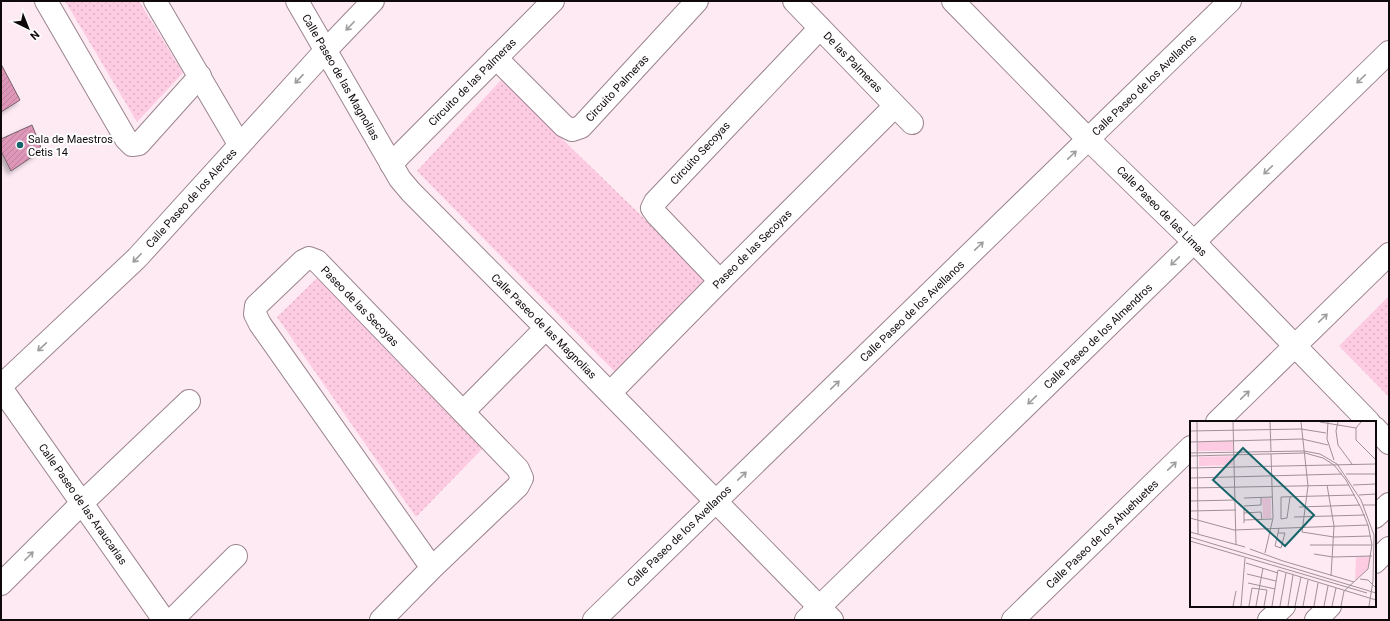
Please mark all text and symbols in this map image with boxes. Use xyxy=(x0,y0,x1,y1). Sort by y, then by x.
north arrow xyxy=(8,8,48,48)
street label: Calle Paseo de las Magnolias xyxy=(299,12,382,143)
one-way arrow xyxy=(345,21,354,31)
text: N xyxy=(27,28,42,43)
street label: De las Palmeras xyxy=(821,29,885,96)
street label: Calle Paseo de los Avellanos xyxy=(1090,32,1199,139)
street label: Circuito de las Palmeras xyxy=(426,36,519,129)
street label: Circuito Palmeras xyxy=(583,52,652,124)
one-way arrow xyxy=(295,74,304,84)
one-way arrow xyxy=(1356,75,1366,84)
street label: Circuito Secoyas xyxy=(668,119,733,188)
place label: Sala de Maestros Cetis 14 xyxy=(28,133,113,159)
marker: Sala de Maestros Cetis 14 xyxy=(15,140,25,150)
street label: Calle Paseo de los Alerces xyxy=(143,146,240,251)
one-way arrow xyxy=(1067,150,1077,160)
street label: Calle Paseo de las Limas xyxy=(1114,164,1210,259)
one-way arrow xyxy=(1263,165,1273,175)
street label: Paseo de las Secoyas xyxy=(710,207,795,292)
one-way arrow xyxy=(974,241,984,250)
one-way arrow xyxy=(132,253,142,263)
one-way arrow xyxy=(1170,256,1180,266)
street label: Calle Paseo de los Avellanos xyxy=(858,258,967,365)
street label: Paseo de las Secoyas xyxy=(318,264,401,349)
street label: Calle Paseo de las Magnolias xyxy=(488,271,599,382)
street label: Calle Paseo de los Almendros xyxy=(1041,281,1156,392)
one-way arrow xyxy=(1318,313,1328,323)
one-way arrow xyxy=(37,343,47,352)
one-way arrow xyxy=(830,380,840,390)
one-way arrow xyxy=(1240,390,1250,400)
one-way arrow xyxy=(1027,396,1037,405)
inset map xyxy=(1190,421,1376,607)
street label: Calle Paseo de las Araucarias xyxy=(36,441,130,568)
one-way arrow xyxy=(1167,461,1177,471)
one-way arrow xyxy=(737,471,747,481)
street label: Calle Paseo de los Ahuehuetes xyxy=(1044,477,1161,591)
street label: Calle Paseo de los Avellanos xyxy=(625,483,734,590)
one-way arrow xyxy=(24,551,33,561)

